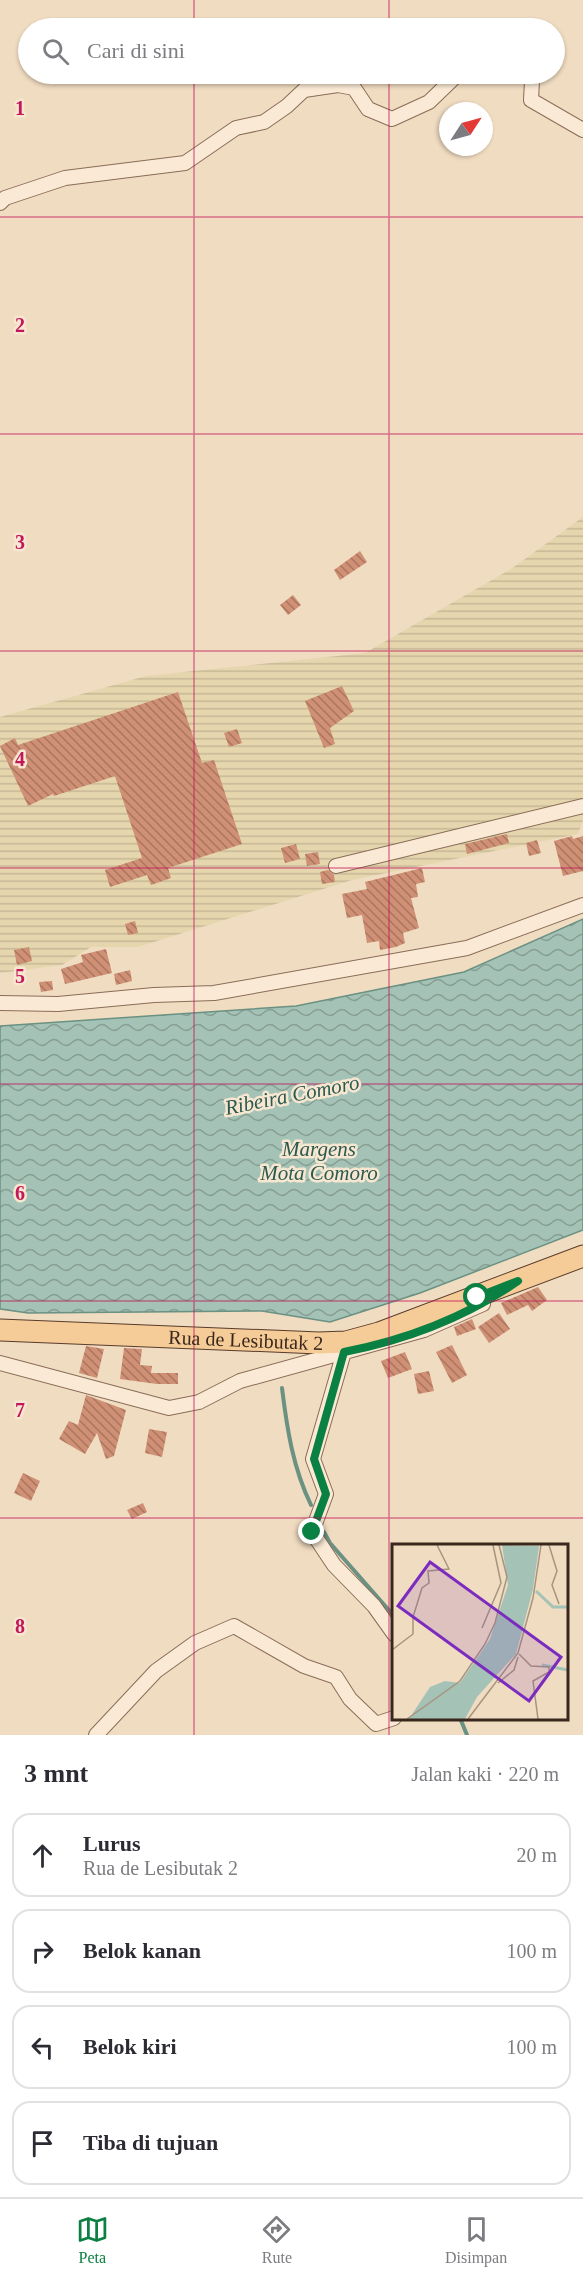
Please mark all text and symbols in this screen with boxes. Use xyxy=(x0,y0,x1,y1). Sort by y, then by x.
search box xyxy=(18,18,565,84)
icon: search xyxy=(39,35,72,68)
text: Cari di sini xyxy=(87,38,185,63)
text: 1 xyxy=(15,97,25,119)
north arrow xyxy=(439,102,493,156)
text: 2 xyxy=(15,314,25,336)
text: 3 xyxy=(15,531,25,553)
text: 4 xyxy=(15,748,25,770)
text: 5 xyxy=(15,965,25,987)
water label: Ribeira Comoro xyxy=(222,1070,361,1120)
water label: Margens Mota Comoro xyxy=(259,1137,378,1185)
text: 6 xyxy=(15,1182,25,1204)
route start xyxy=(463,1283,489,1309)
street label: Rua de Lesibutak 2 xyxy=(168,1326,324,1354)
text: 7 xyxy=(15,1399,25,1421)
route end xyxy=(298,1518,324,1544)
inset map xyxy=(392,1544,568,1720)
text: 8 xyxy=(15,1615,25,1637)
text: 3 mnt xyxy=(24,1759,88,1788)
text: Jalan kaki · 220 m xyxy=(411,1763,559,1785)
text: Lurus xyxy=(83,1831,140,1856)
icon: ahead xyxy=(26,1839,59,1872)
text: 20 m xyxy=(516,1844,557,1866)
text: Rua de Lesibutak 2 xyxy=(83,1857,238,1879)
icon: right xyxy=(26,1935,59,1968)
text: Belok kanan xyxy=(83,1938,201,1963)
text: 100 m xyxy=(506,1940,557,1962)
icon: left xyxy=(26,2031,59,2064)
text: Belok kiri xyxy=(83,2034,177,2059)
text: 100 m xyxy=(506,2036,557,2058)
icon: arrive xyxy=(26,2127,59,2160)
text: Tiba di tujuan xyxy=(83,2130,218,2155)
tab: Peta xyxy=(76,2213,109,2267)
tab: Rute xyxy=(260,2213,293,2267)
tab: Disimpan xyxy=(445,2213,507,2267)

